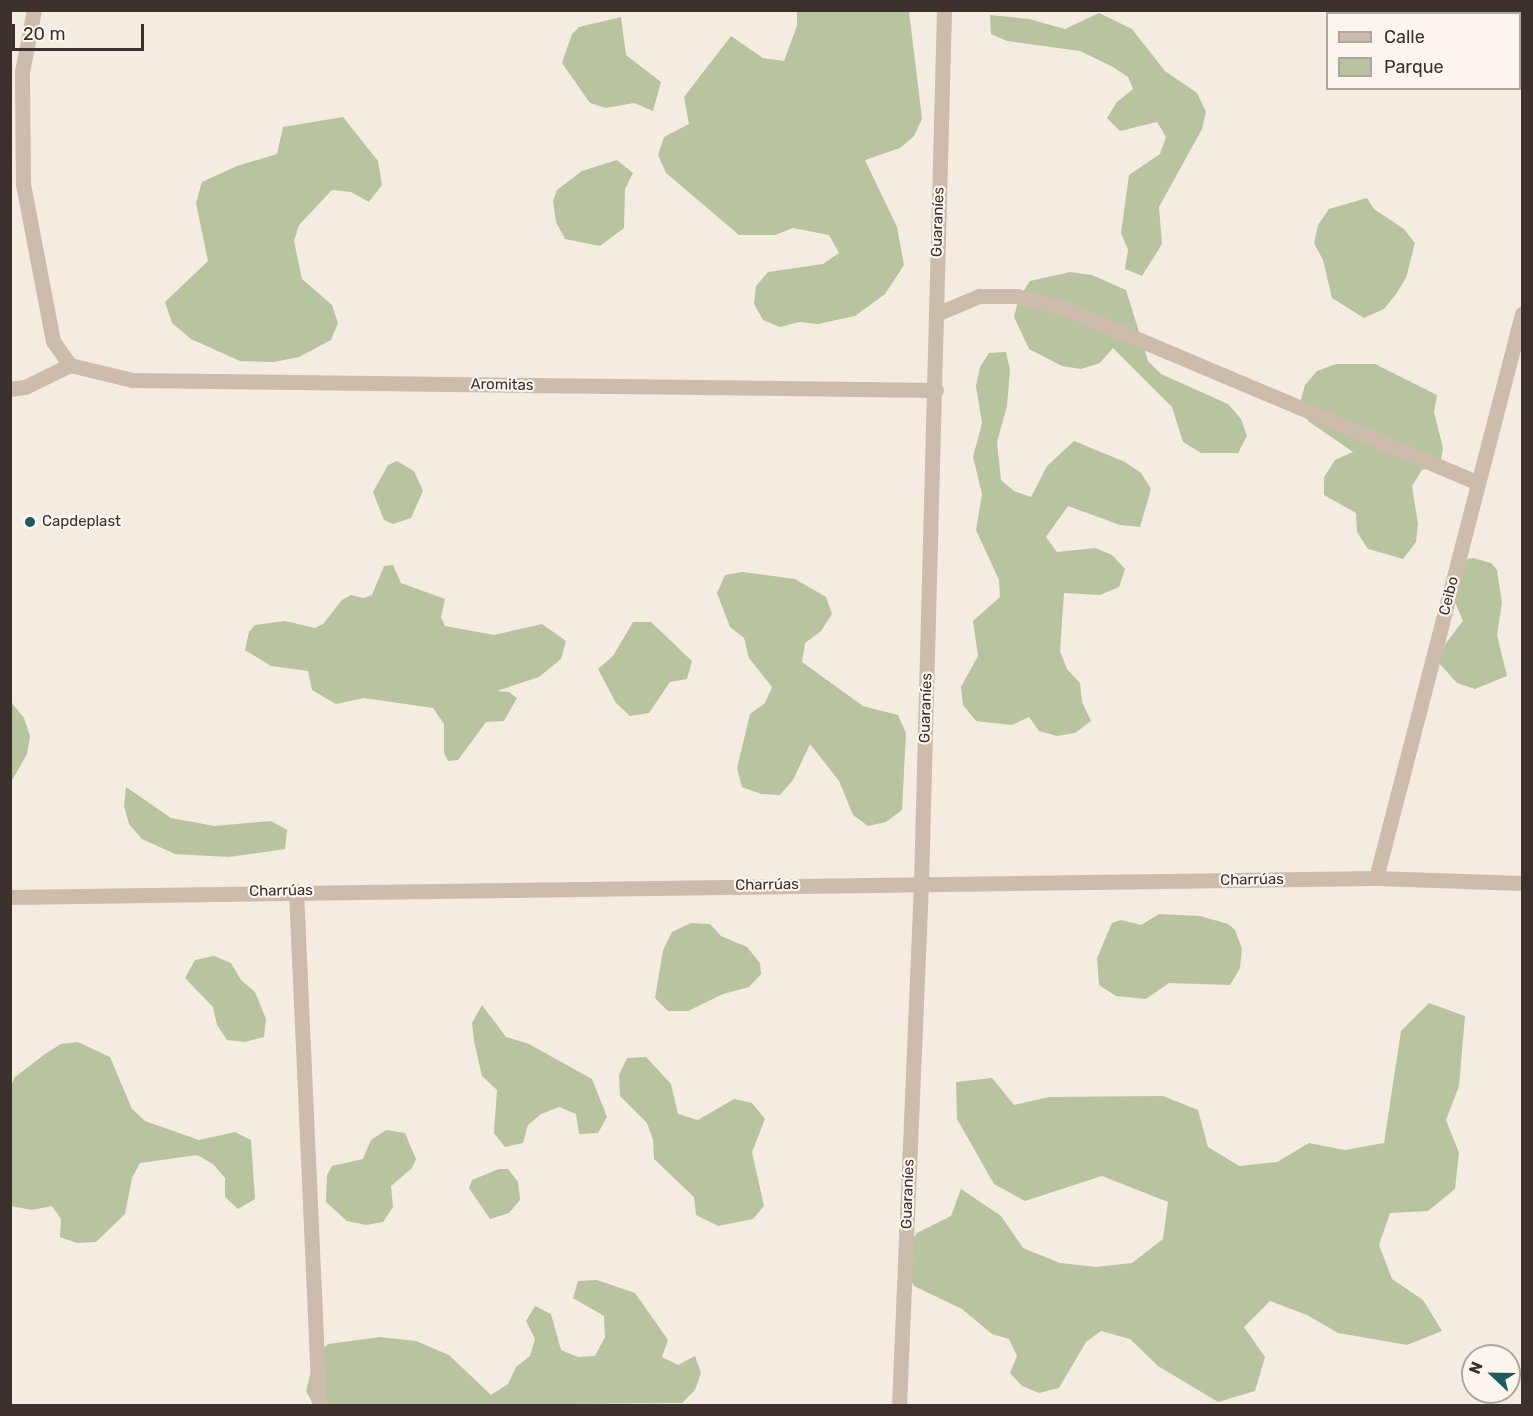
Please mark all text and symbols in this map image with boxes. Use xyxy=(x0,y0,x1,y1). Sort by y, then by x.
scale bar xyxy=(15,12,147,50)
legend xyxy=(1326,12,1521,90)
text: 20 m xyxy=(23,23,65,45)
text: Calle xyxy=(1384,26,1425,48)
text: Parque xyxy=(1384,56,1444,78)
street label: Guaraníes xyxy=(928,187,948,257)
street label: Aromitas xyxy=(470,375,534,395)
place label: Capdeplast xyxy=(42,513,121,531)
marker: Capdeplast xyxy=(23,515,37,529)
street label: Ceibo xyxy=(1435,575,1463,617)
street label: Guaraníes xyxy=(916,673,936,743)
street label: Charrúas xyxy=(1220,870,1284,890)
street label: Charrúas xyxy=(735,875,799,895)
street label: Charrúas xyxy=(249,881,313,901)
street label: Guaraníes xyxy=(898,1159,918,1229)
north arrow xyxy=(1461,1344,1521,1404)
text: N xyxy=(1465,1359,1487,1377)

